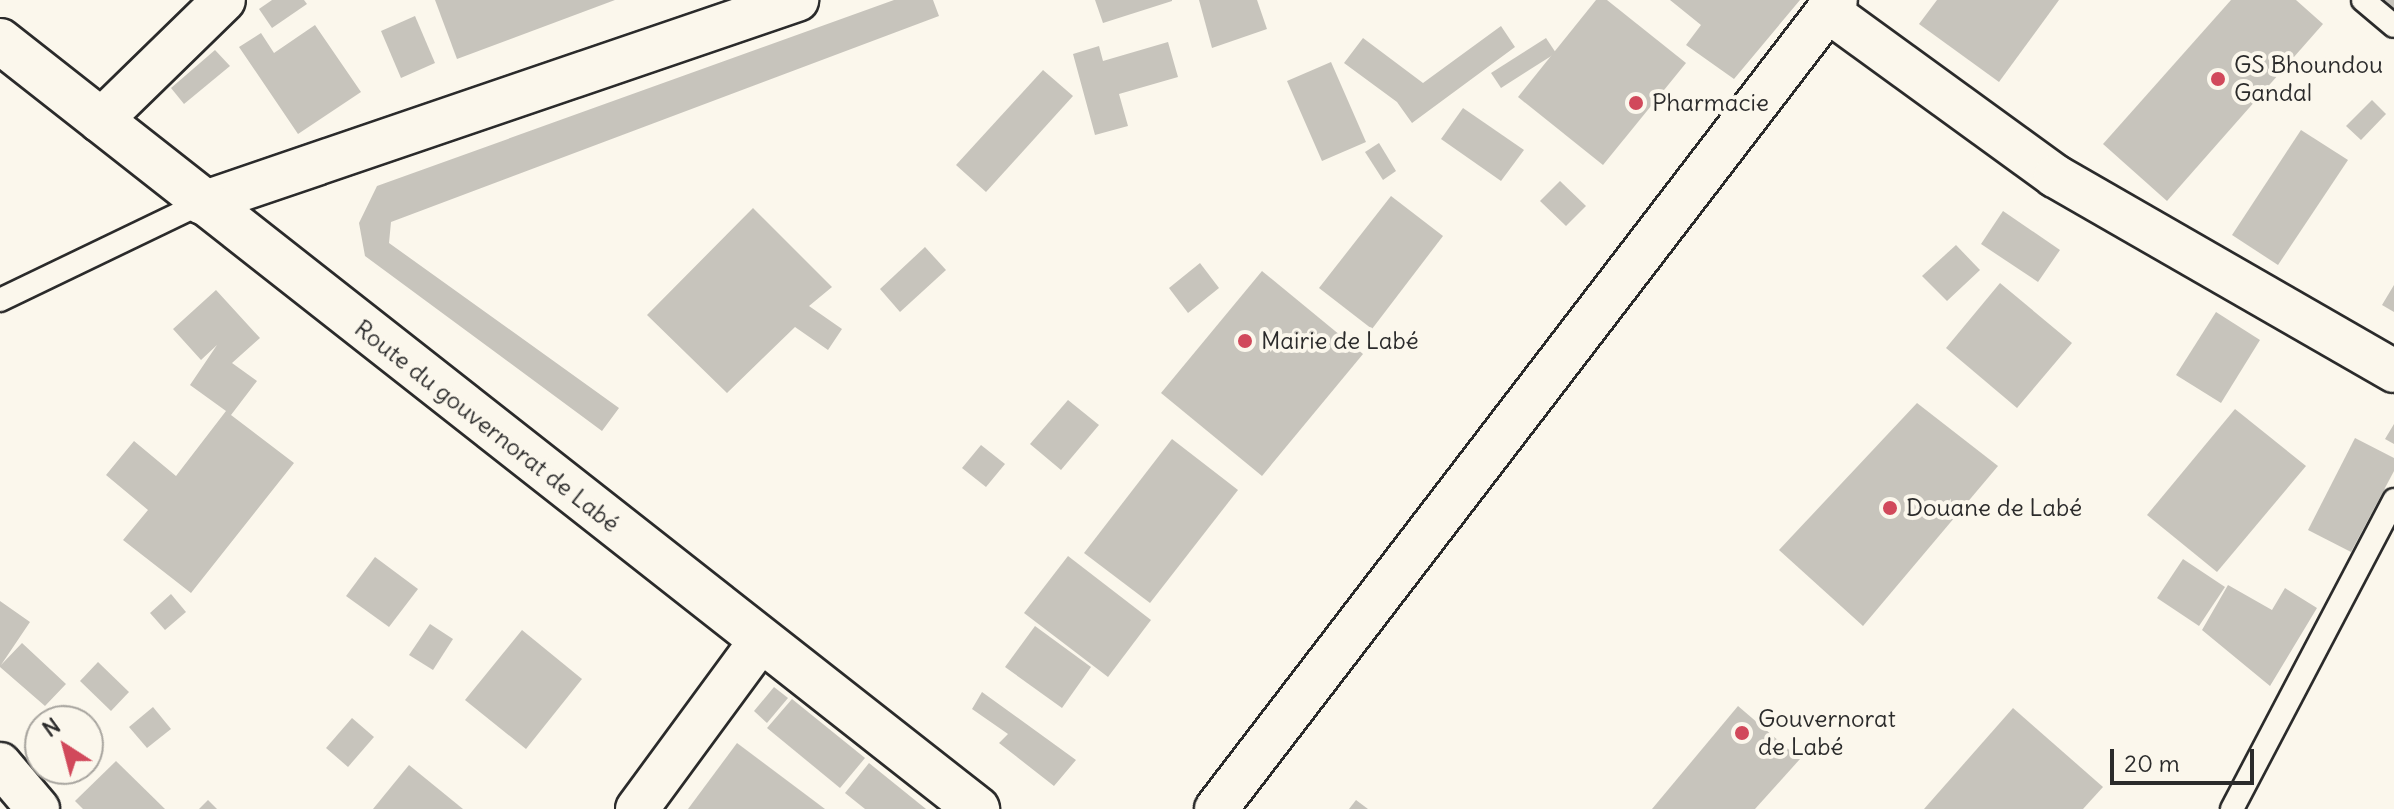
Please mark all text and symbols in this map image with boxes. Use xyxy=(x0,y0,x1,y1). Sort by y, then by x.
place label: GS Bhoundou Gandal xyxy=(2234,51,2383,107)
marker: GS Bhoundou Gandal xyxy=(2209,70,2227,88)
place label: Pharmacie xyxy=(1652,89,1769,117)
marker: Pharmacie xyxy=(1627,94,1645,112)
street label: Route du gouvernorat de Labé xyxy=(349,314,625,538)
place label: Mairie de Labé xyxy=(1261,327,1419,355)
marker: Mairie de Labé xyxy=(1236,332,1254,350)
place label: Douane de Labé xyxy=(1906,494,2082,522)
marker: Douane de Labé xyxy=(1881,499,1899,517)
north arrow xyxy=(24,705,104,785)
place label: Gouvernorat de Labé xyxy=(1758,705,1896,761)
text: N xyxy=(37,711,65,743)
marker: Gouvernorat de Labé xyxy=(1733,724,1751,742)
scale bar xyxy=(2114,733,2258,783)
text: 20 m xyxy=(2124,748,2180,778)

